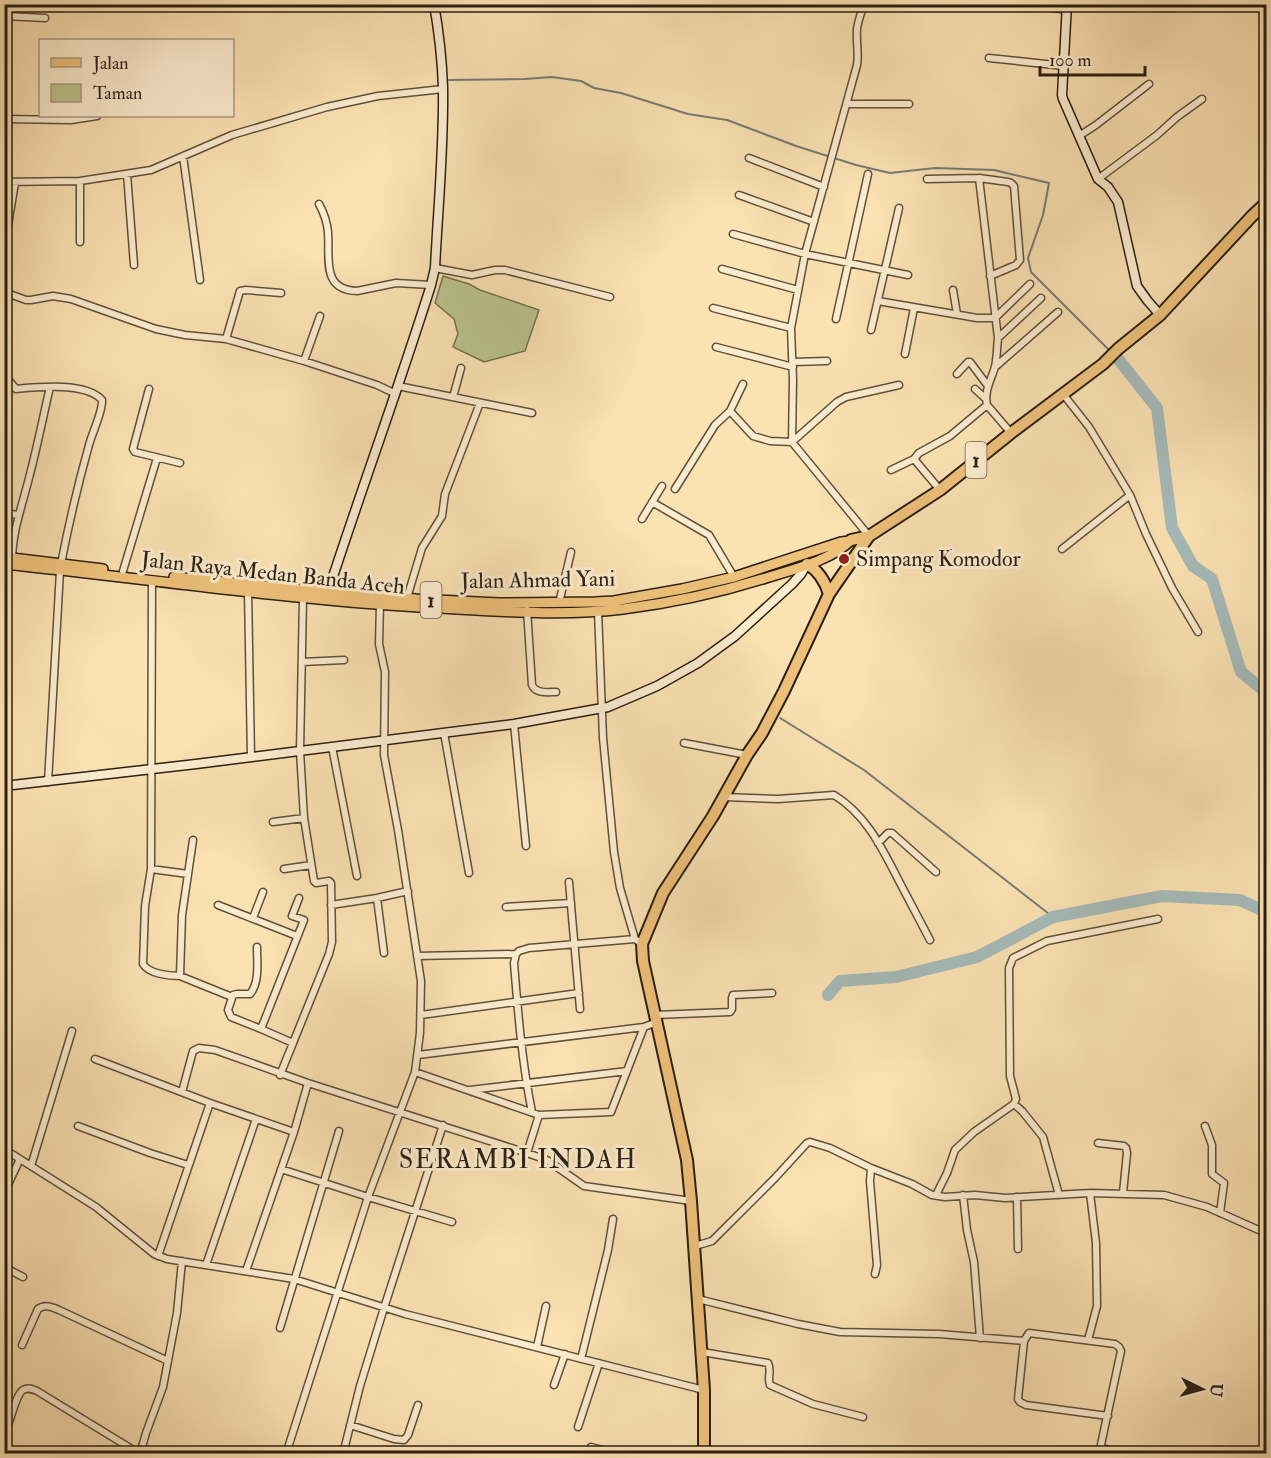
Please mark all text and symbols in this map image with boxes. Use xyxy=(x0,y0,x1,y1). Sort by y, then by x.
legend xyxy=(39,39,234,117)
scale bar xyxy=(1040,39,1145,77)
text: 100 m xyxy=(1049,49,1092,72)
text: Jalan xyxy=(92,52,129,75)
text: Taman xyxy=(93,82,142,105)
road number: 1 xyxy=(966,442,986,478)
street label: Jalan Raya Medan Banda Aceh xyxy=(139,545,407,601)
place label: Simpang Komodor xyxy=(856,545,1022,574)
marker: Simpang Komodor xyxy=(837,552,851,566)
street label: Jalan Ahmad Yani xyxy=(459,565,616,595)
road number: 1 xyxy=(420,582,442,618)
district label: SERAMBI INDAH xyxy=(399,1144,637,1176)
north arrow xyxy=(1172,1359,1232,1419)
text: U xyxy=(1205,1383,1226,1398)

